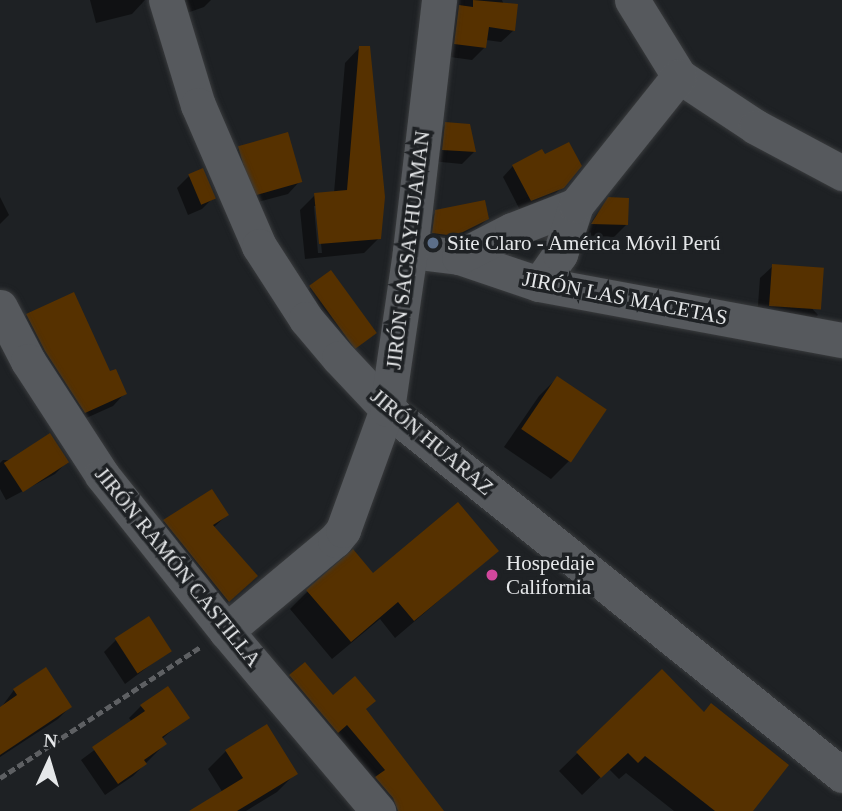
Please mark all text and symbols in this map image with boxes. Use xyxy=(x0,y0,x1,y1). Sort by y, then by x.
street label: JIRÓN SACSAYHUAMAN xyxy=(381,129,435,371)
place label: Site Claro - América Móvil Perú xyxy=(447,230,722,256)
marker: Site Claro - América Móvil Perú xyxy=(425,235,441,251)
street label: JIRÓN LAS MACETAS xyxy=(520,266,730,330)
street label: JIRÓN HUARAZ xyxy=(366,383,498,501)
street label: JIRÓN RAMÓN CASTILLA xyxy=(90,462,266,672)
place label: Hospedaje California xyxy=(506,550,595,600)
marker: Hospedaje California xyxy=(484,567,500,583)
north arrow xyxy=(14,727,84,797)
text: N xyxy=(43,730,58,752)

